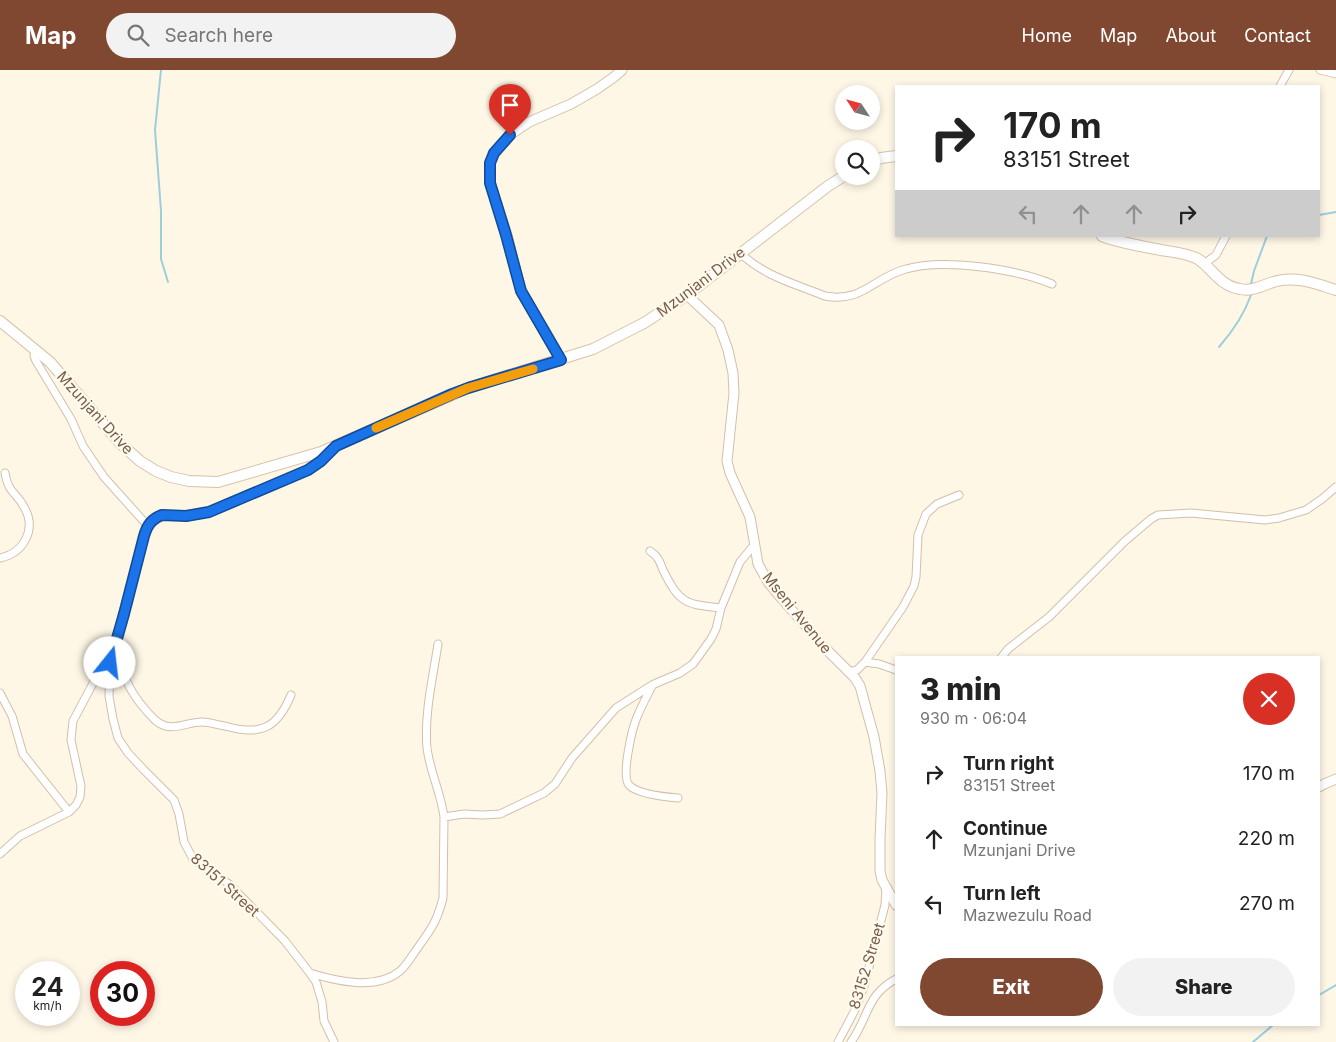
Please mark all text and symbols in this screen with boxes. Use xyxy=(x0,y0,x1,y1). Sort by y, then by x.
search box xyxy=(106,13,456,58)
text: Map xyxy=(25,21,76,50)
icon: search xyxy=(124,21,152,49)
text: Search here xyxy=(164,24,273,47)
text: Home xyxy=(1022,25,1072,46)
text: Map xyxy=(1100,25,1137,46)
text: About xyxy=(1165,25,1216,46)
text: Contact xyxy=(1244,25,1311,46)
pin xyxy=(489,84,531,135)
north arrow xyxy=(835,85,880,130)
map controls xyxy=(835,85,880,185)
icon: arrive xyxy=(496,91,524,119)
text: 170 m xyxy=(1003,104,1102,146)
icon: right xyxy=(920,105,985,170)
button: search xyxy=(835,140,880,185)
text: 83151 Street xyxy=(1003,146,1130,172)
icon: left xyxy=(1014,200,1042,228)
icon: ahead xyxy=(1067,200,1095,228)
icon: ahead xyxy=(1120,200,1148,228)
icon: right xyxy=(1173,200,1201,228)
street label: Mzunjani Drive xyxy=(653,242,749,321)
street label: Mzunjani Drive xyxy=(53,367,138,458)
street label: Mseni Avenue xyxy=(759,568,836,657)
position arrow xyxy=(83,636,135,688)
text: 3 min xyxy=(920,671,1002,707)
button: close xyxy=(1243,673,1295,725)
text: 930 m · 06:04 xyxy=(920,708,1027,728)
text: Turn right xyxy=(963,752,1054,775)
icon: right xyxy=(920,760,948,788)
text: 170 m xyxy=(1243,762,1295,785)
text: 83151 Street xyxy=(963,775,1055,795)
text: Continue xyxy=(963,817,1048,840)
icon: ahead xyxy=(920,825,948,853)
text: 220 m xyxy=(1238,827,1295,850)
text: Mzunjani Drive xyxy=(963,840,1076,860)
street label: 83151 Street xyxy=(187,849,264,921)
text: Turn left xyxy=(963,882,1041,905)
icon: left xyxy=(920,890,948,918)
text: 270 m xyxy=(1239,892,1295,915)
text: Mazwezulu Road xyxy=(963,905,1092,925)
street label: 83152 Street xyxy=(844,920,889,1011)
button: Exit xyxy=(920,958,1103,1016)
button: Share xyxy=(1113,958,1295,1016)
speed limit sign: 30 xyxy=(90,961,155,1026)
text: 24 xyxy=(31,972,64,1002)
text: km/h xyxy=(33,998,62,1013)

